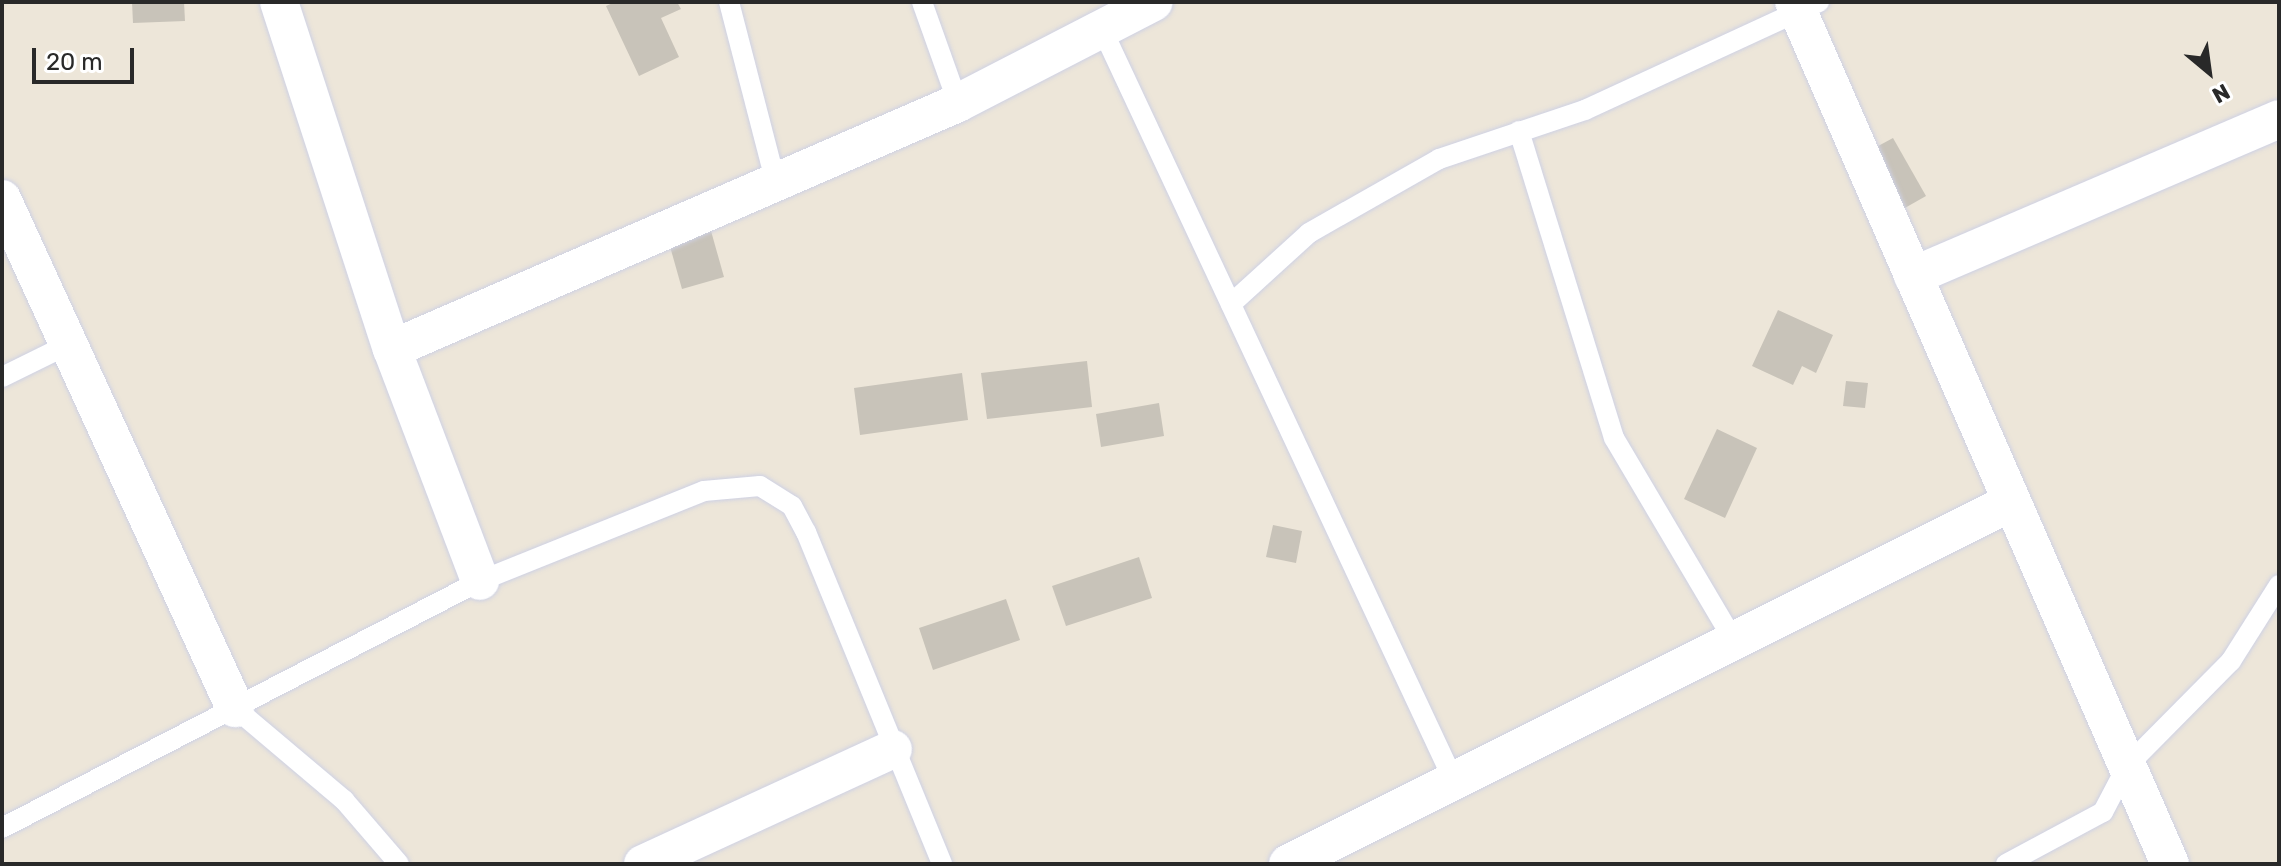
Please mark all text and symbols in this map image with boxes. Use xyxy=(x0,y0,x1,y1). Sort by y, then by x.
scale bar xyxy=(36,32,138,82)
north arrow xyxy=(2169,32,2249,112)
text: 20 m xyxy=(46,48,103,76)
text: N xyxy=(2207,78,2234,109)

